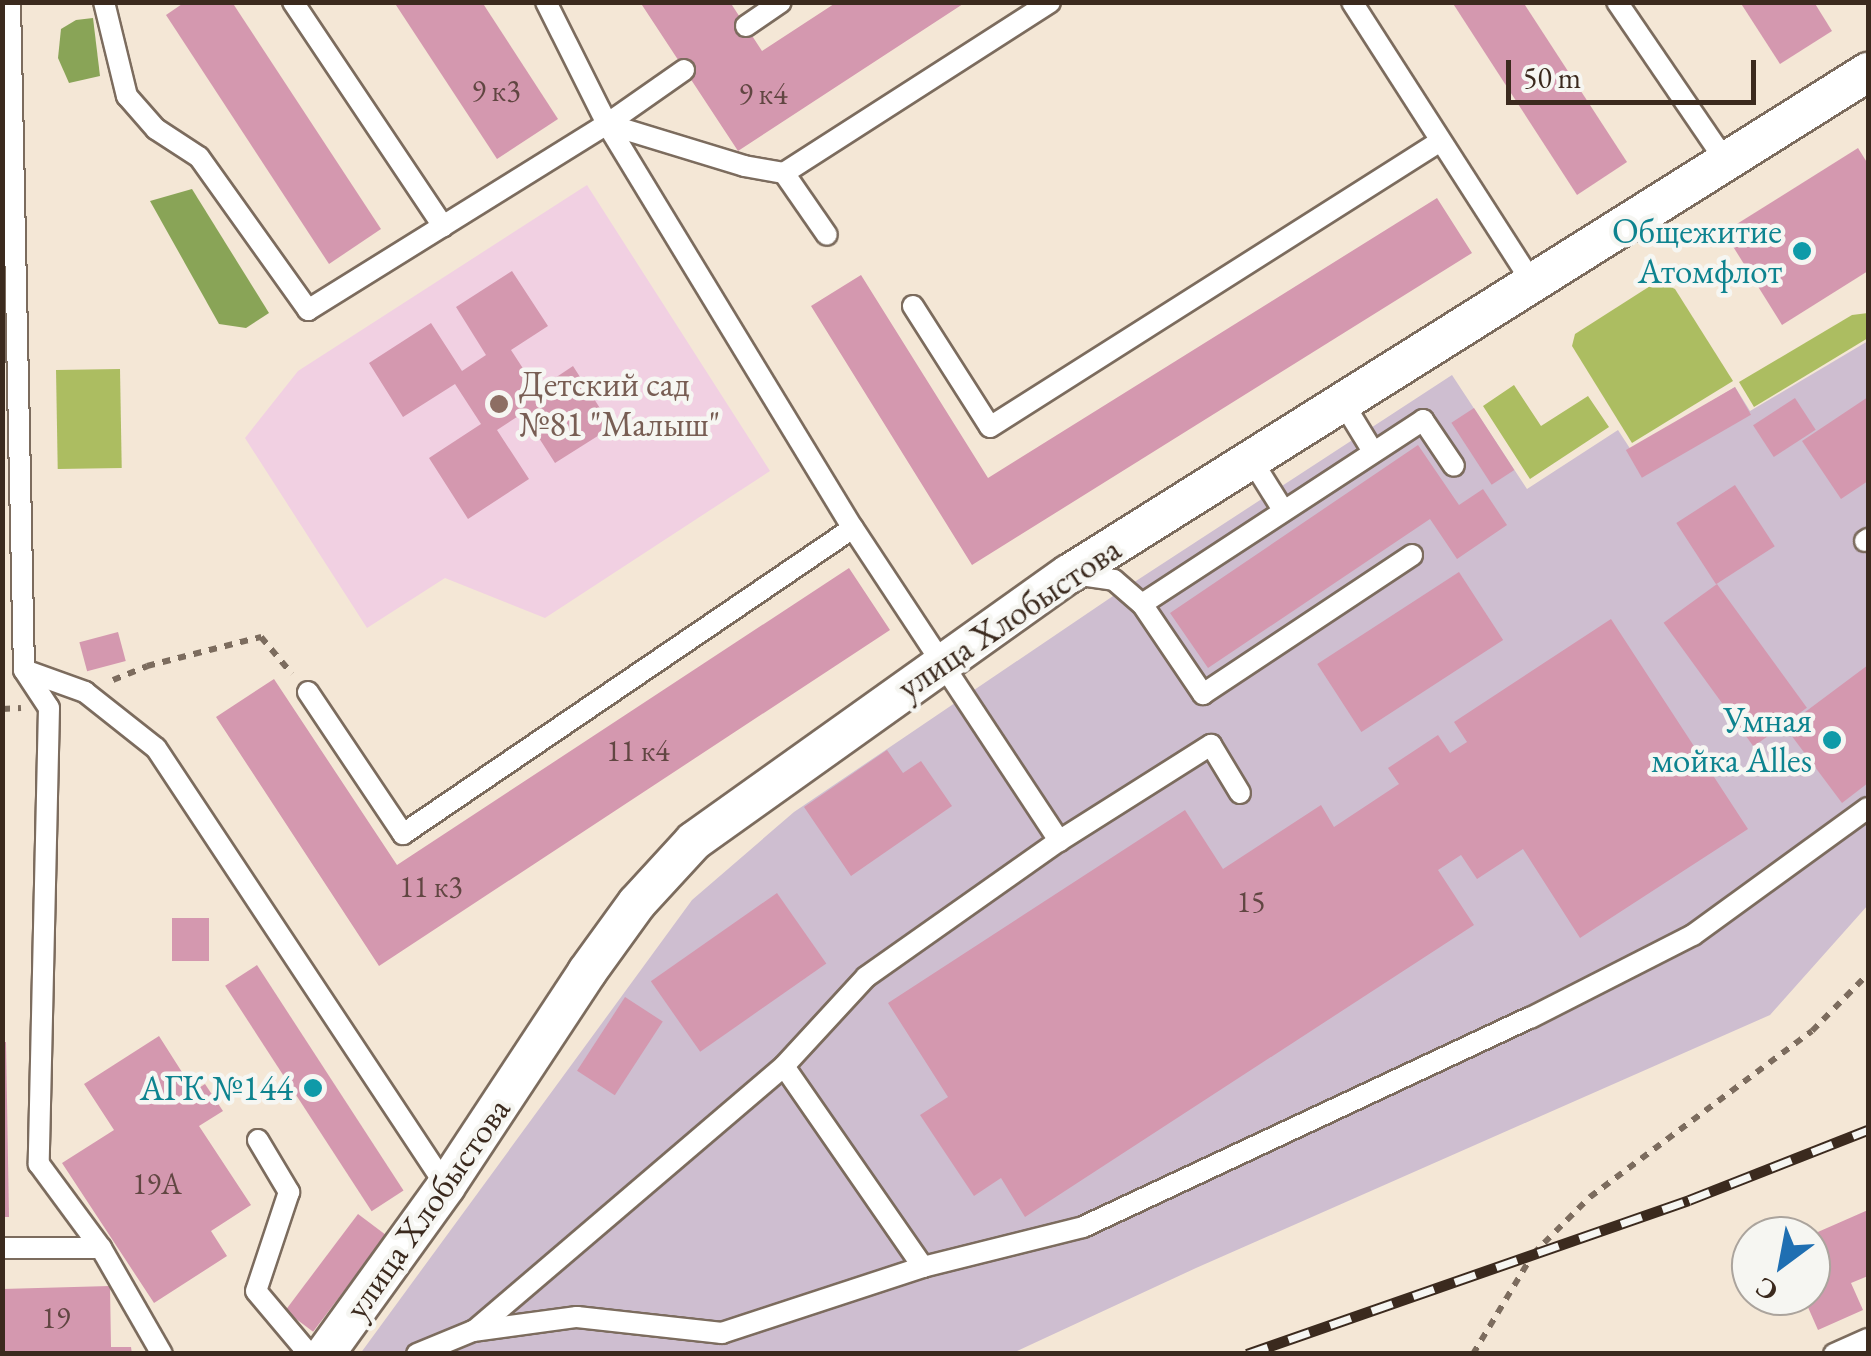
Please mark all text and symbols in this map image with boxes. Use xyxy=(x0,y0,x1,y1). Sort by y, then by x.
scale bar xyxy=(1511,40,1761,102)
text: 50 m xyxy=(1523,58,1581,97)
house number: 9 к3 xyxy=(471,73,521,109)
house number: 9 к4 xyxy=(738,76,788,112)
place label: Общежитие Атомфлот xyxy=(1612,210,1782,292)
marker: Общежитие Атомфлот xyxy=(1791,240,1813,262)
place label: Детский сад №81 "Малыш" xyxy=(519,363,720,445)
marker: Детский сад №81 "Малыш" xyxy=(488,393,510,415)
street label: улица Хлобыстова xyxy=(889,528,1129,708)
place label: Умная мойка Alles xyxy=(1651,699,1812,781)
marker: Умная мойка Alles xyxy=(1821,729,1843,751)
house number: 11 к4 xyxy=(606,733,670,769)
house number: 11 к3 xyxy=(399,869,463,905)
house number: 15 xyxy=(1237,884,1265,920)
place label: АГК №144 xyxy=(140,1067,293,1109)
marker: АГК №144 xyxy=(302,1077,324,1099)
street label: улица Хлобыстова xyxy=(335,1089,519,1327)
house number: 19А xyxy=(132,1166,182,1202)
north arrow xyxy=(1731,1216,1831,1316)
text: С xyxy=(1748,1269,1784,1310)
house number: 19 xyxy=(42,1300,70,1336)

